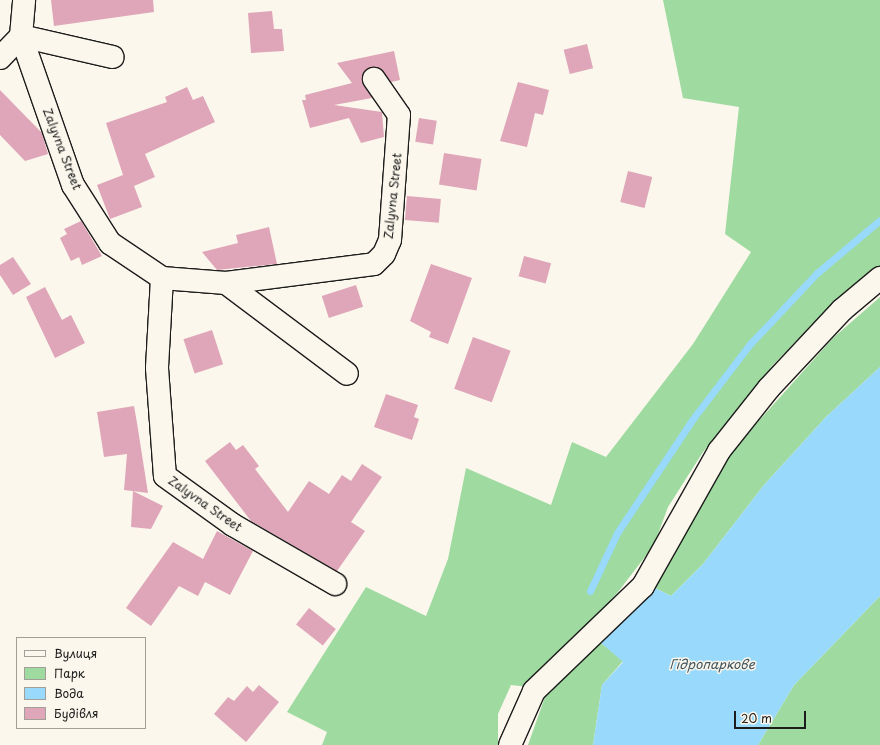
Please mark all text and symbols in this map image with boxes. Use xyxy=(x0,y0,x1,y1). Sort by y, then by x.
street label: Zalyvna Street xyxy=(40,106,84,192)
street label: Zalyvna Street xyxy=(381,152,405,240)
street label: Zalyvna Street xyxy=(166,473,244,535)
legend xyxy=(16,637,146,729)
text: Вулиця xyxy=(54,644,97,662)
water label: Гідропаркове xyxy=(669,656,755,672)
text: Парк xyxy=(54,664,85,682)
text: Вода xyxy=(54,684,84,702)
scale bar xyxy=(736,703,808,729)
text: Будівля xyxy=(54,704,99,722)
text: 20 m xyxy=(741,709,772,727)

